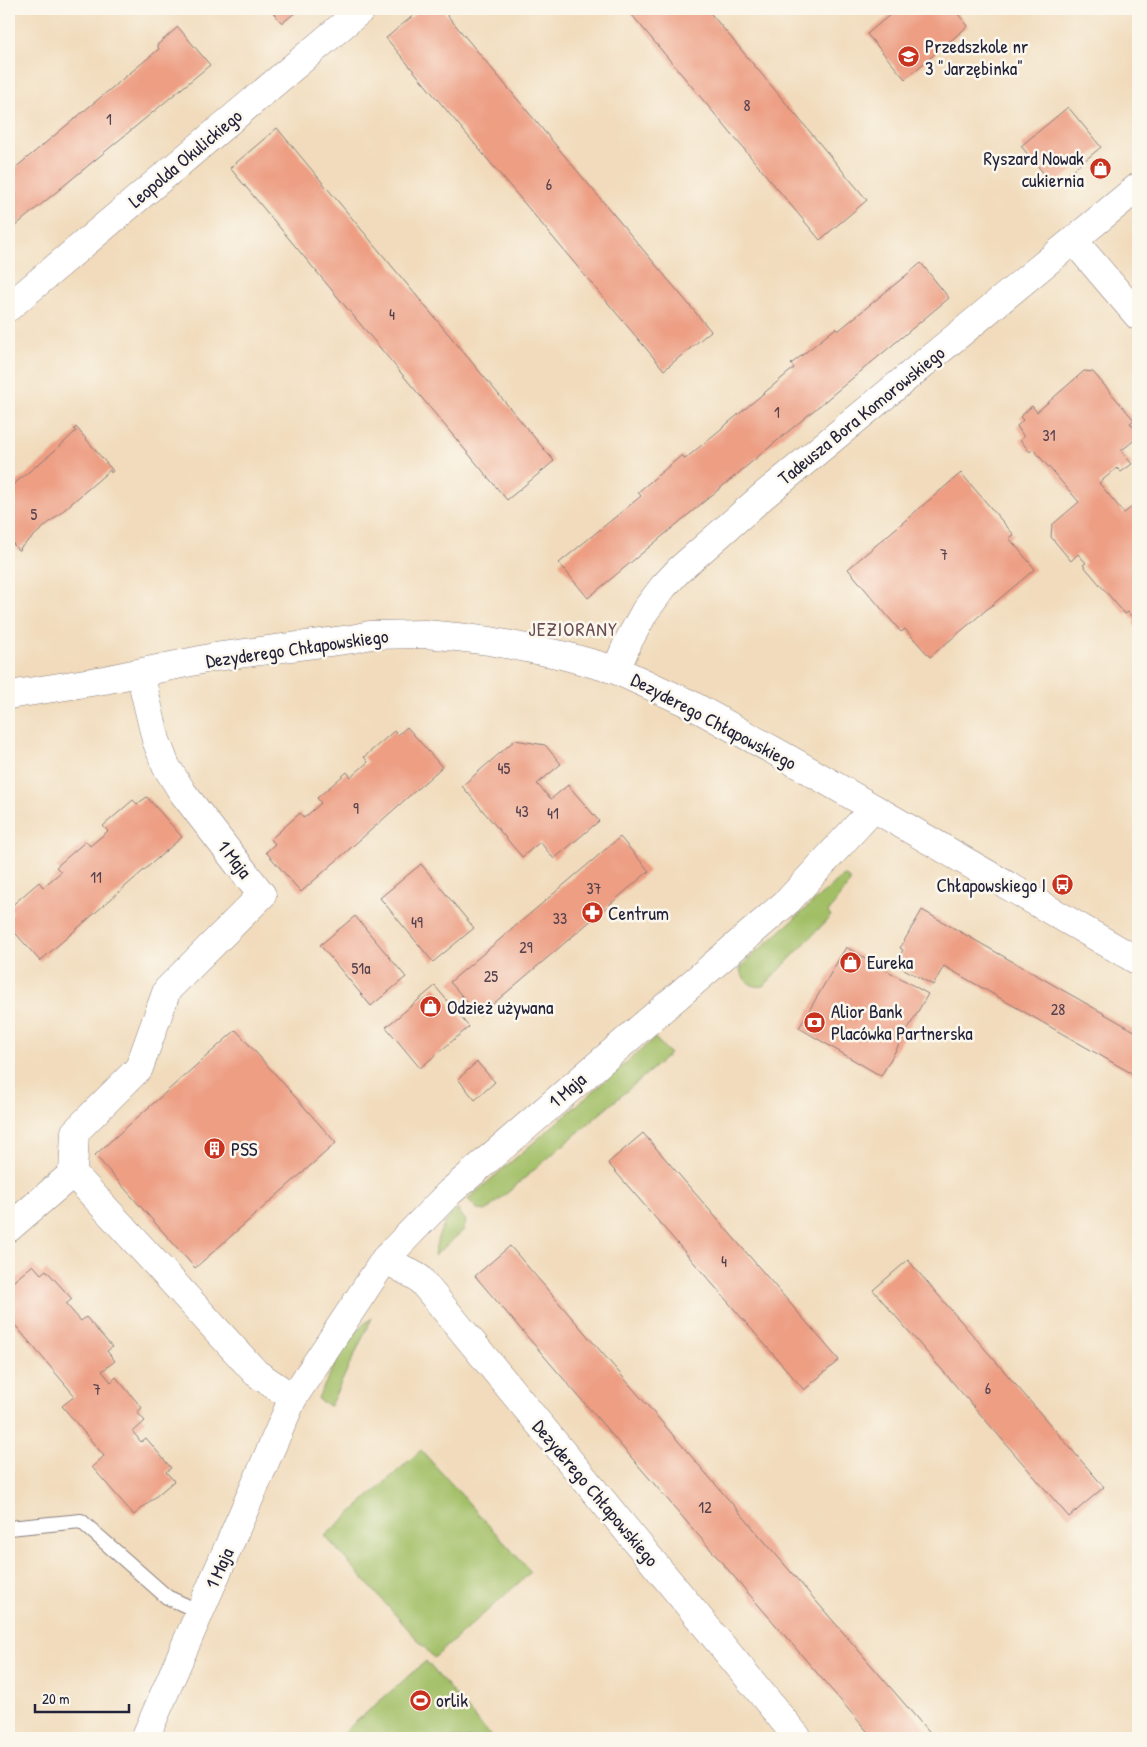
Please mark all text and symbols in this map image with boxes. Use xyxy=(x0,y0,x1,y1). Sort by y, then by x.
place label: Przedszkole nr 3 "Jarzębinka" xyxy=(925,33,1029,81)
school or university icon: Przedszkole nr 3 "Jarzębinka" xyxy=(897,45,921,69)
house number: 8 xyxy=(744,94,751,116)
street label: Leopolda Okulickiego xyxy=(123,103,248,213)
house number: 1 xyxy=(106,108,112,130)
place label: Ryszard Nowak cukiernia xyxy=(983,145,1085,193)
shop icon: Ryszard Nowak cukiernia xyxy=(1088,157,1112,181)
house number: 6 xyxy=(546,173,552,195)
house number: 4 xyxy=(389,303,395,325)
street label: Tadeusza Bora Komorowskiego xyxy=(772,339,950,490)
house number: 1 xyxy=(774,401,780,423)
house number: 31 xyxy=(1043,424,1056,446)
house number: 5 xyxy=(31,503,38,525)
house number: 7 xyxy=(940,543,948,565)
district label: JEZIORANY xyxy=(528,615,618,642)
street label: Dezyderego Chłapowskiego xyxy=(204,622,390,674)
street label: Dezyderego Chłapowskiego xyxy=(627,666,802,776)
house number: 45 xyxy=(498,757,511,779)
house number: 9 xyxy=(353,797,359,819)
house number: 43 xyxy=(515,800,529,822)
house number: 41 xyxy=(547,802,559,824)
street label: 1 Maja xyxy=(212,834,258,884)
house number: 11 xyxy=(90,866,102,888)
place label: Chłapowskiego I xyxy=(936,872,1046,898)
bus stop icon: Chłapowskiego I xyxy=(1050,873,1074,897)
house number: 37 xyxy=(586,877,602,899)
place label: Centrum xyxy=(608,900,669,926)
pharmacy icon: Centrum xyxy=(580,901,604,925)
house number: 33 xyxy=(553,907,567,929)
house number: 49 xyxy=(411,911,423,933)
house number: 29 xyxy=(519,936,533,958)
place label: Eureka xyxy=(867,949,914,975)
shop icon: Eureka xyxy=(839,950,863,974)
house number: 51a xyxy=(352,957,370,979)
house number: 25 xyxy=(484,965,498,987)
place label: Odzież używana xyxy=(447,994,554,1020)
shop icon: Odzież używana xyxy=(419,995,443,1019)
place label: Alior Bank Placówka Partnerska xyxy=(831,998,973,1046)
house number: 28 xyxy=(1051,998,1065,1020)
bank icon: Alior Bank Placówka Partnerska xyxy=(803,1010,827,1034)
street label: 1 Maja xyxy=(543,1066,592,1114)
place label: PSS xyxy=(231,1136,258,1162)
building icon: PSS xyxy=(203,1137,227,1161)
house number: 4 xyxy=(721,1250,727,1272)
house number: 6 xyxy=(985,1377,991,1399)
house number: 7 xyxy=(93,1378,101,1400)
street label: Dezyderego Chłapowskiego xyxy=(527,1414,665,1572)
house number: 12 xyxy=(698,1496,712,1518)
street label: 1 Maja xyxy=(199,1543,240,1592)
scale bar xyxy=(35,1682,129,1714)
place label: orlik xyxy=(436,1687,468,1713)
text: 20 m xyxy=(42,1688,69,1709)
sports icon: orlik xyxy=(408,1688,432,1712)

